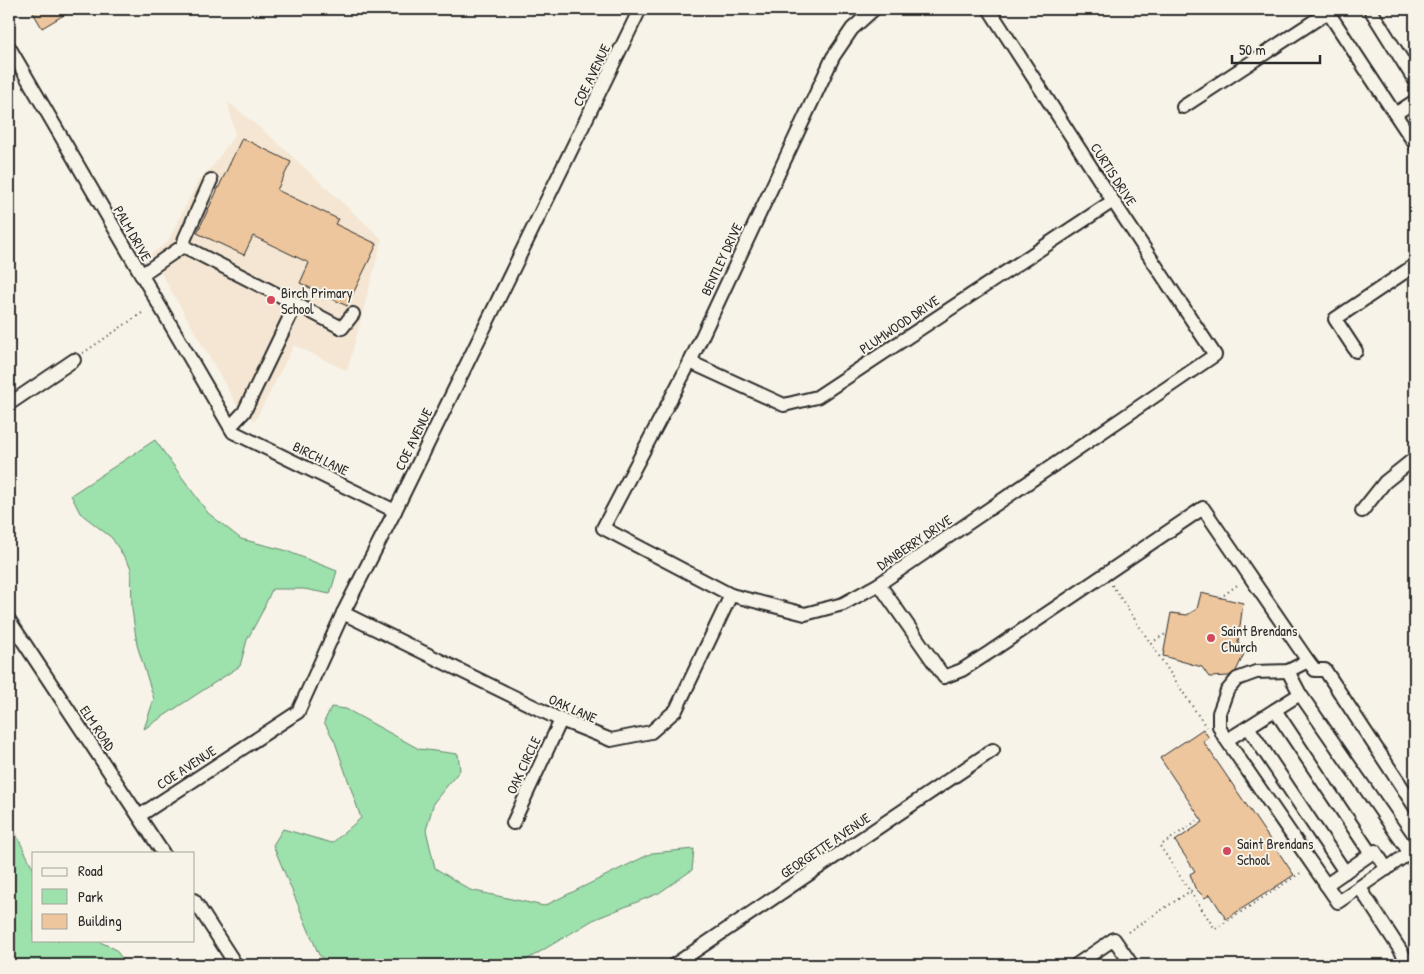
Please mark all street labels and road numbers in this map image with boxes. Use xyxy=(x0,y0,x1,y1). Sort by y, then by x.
street label: COE AVENUE xyxy=(568,41,614,109)
street label: CURTIS DRIVE xyxy=(1087,139,1141,209)
street label: PALM DRIVE xyxy=(110,202,156,264)
street label: BENTLEY DRIVE xyxy=(696,219,746,299)
street label: PLUMWOOD DRIVE xyxy=(855,290,943,358)
street label: COE AVENUE xyxy=(390,405,436,473)
street label: BIRCH LANE xyxy=(290,436,352,480)
street label: DANBERRY DRIVE xyxy=(873,510,955,574)
street label: OAK LANE xyxy=(546,689,600,727)
street label: ELM ROAD xyxy=(76,702,120,755)
street label: OAK CIRCLE xyxy=(501,733,545,797)
street label: COE AVENUE xyxy=(153,741,219,793)
street label: GEORGETTE AVENUE xyxy=(776,808,874,882)

